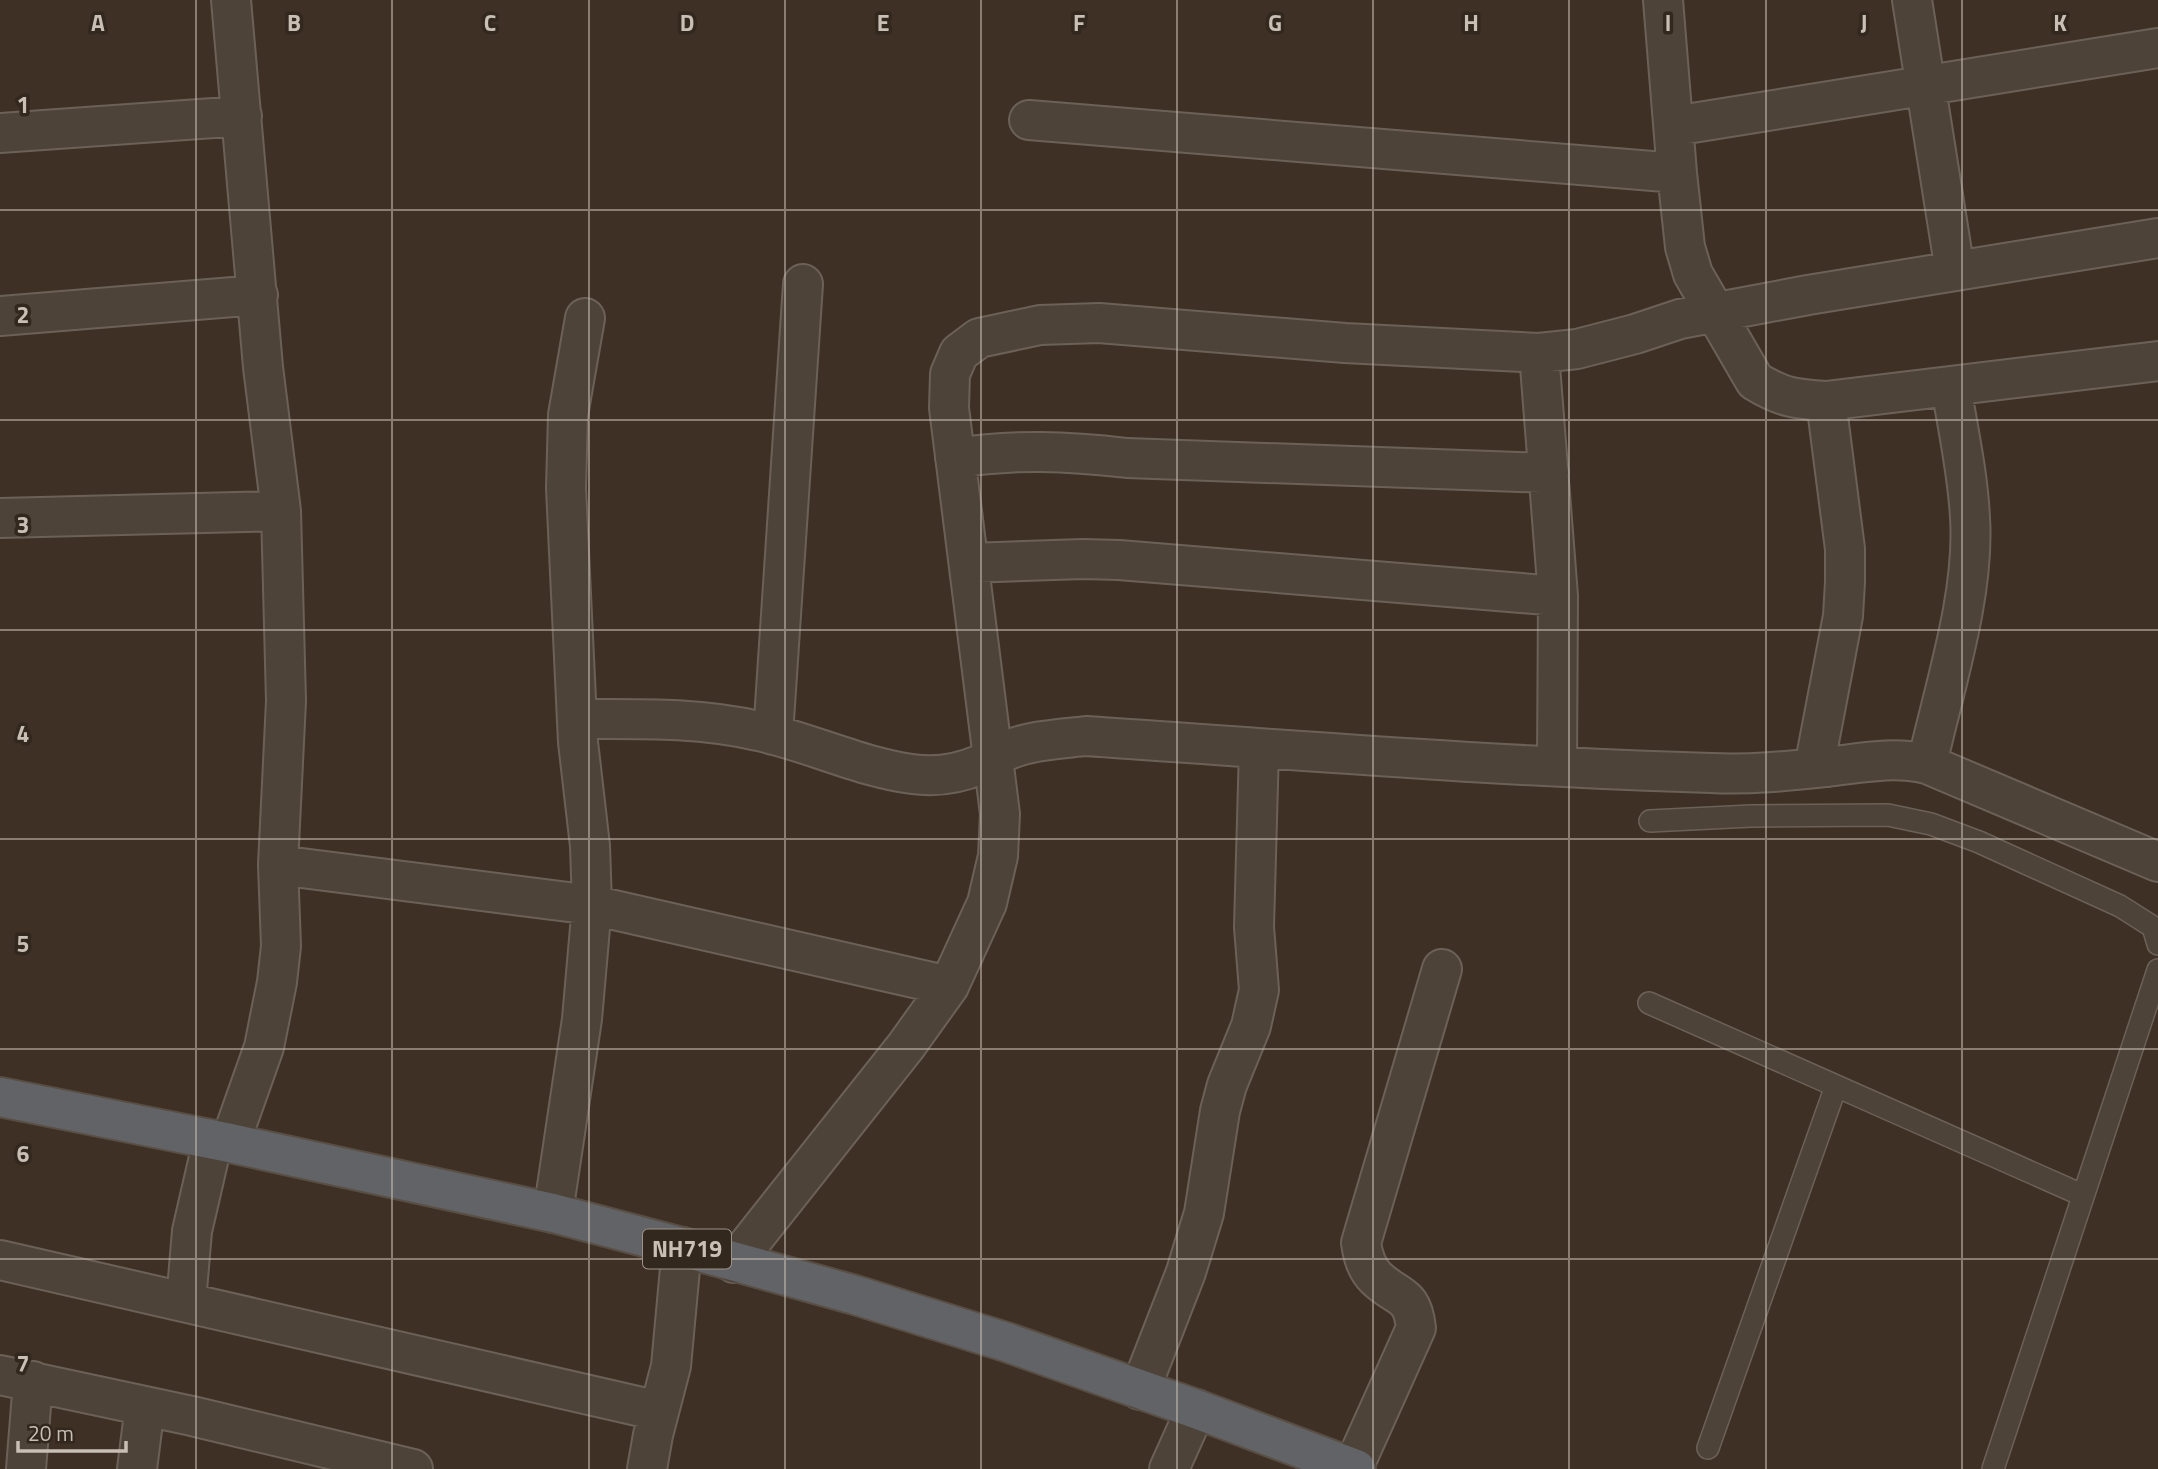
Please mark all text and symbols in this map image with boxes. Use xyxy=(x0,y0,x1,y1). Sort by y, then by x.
text: A xyxy=(91,5,105,40)
text: B xyxy=(287,5,301,40)
text: C xyxy=(484,5,496,40)
text: D xyxy=(680,5,694,40)
text: E xyxy=(877,5,889,40)
text: F xyxy=(1073,5,1085,40)
text: G xyxy=(1268,5,1282,40)
text: H xyxy=(1463,5,1479,40)
text: I xyxy=(1665,5,1671,40)
text: J xyxy=(1861,5,1867,40)
text: K xyxy=(2053,5,2067,40)
text: 1 xyxy=(17,87,29,122)
text: 2 xyxy=(17,297,29,332)
text: 3 xyxy=(17,507,29,542)
text: 4 xyxy=(17,716,29,751)
text: 5 xyxy=(17,926,29,961)
text: 6 xyxy=(17,1136,30,1171)
road number: NH719 xyxy=(643,1230,731,1268)
text: 7 xyxy=(17,1346,29,1381)
scale bar xyxy=(18,1410,126,1454)
text: 20 m xyxy=(28,1417,74,1449)

